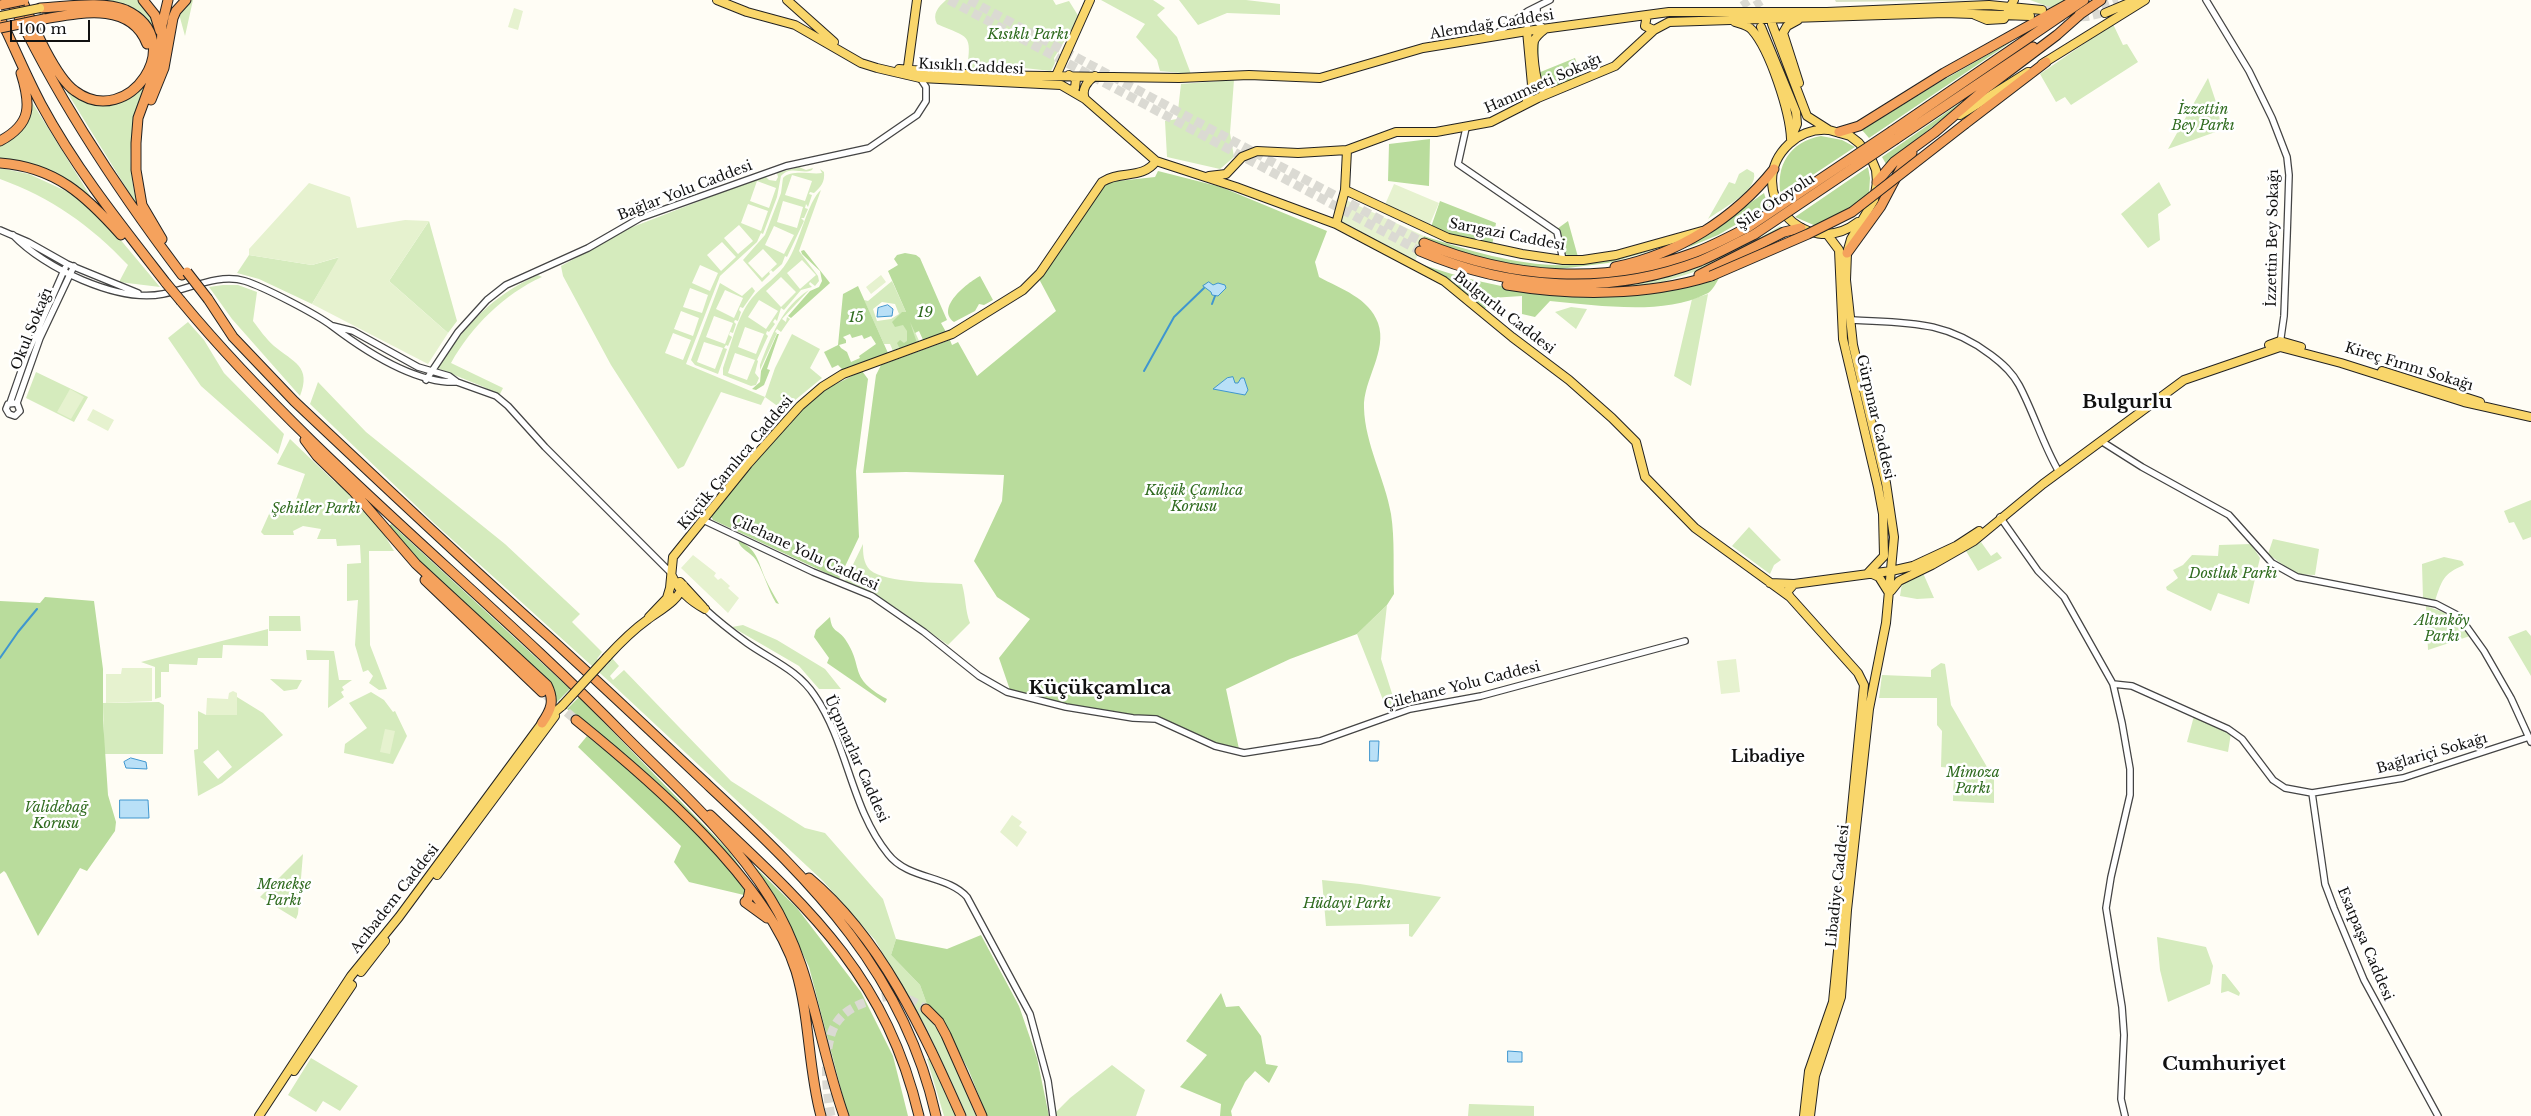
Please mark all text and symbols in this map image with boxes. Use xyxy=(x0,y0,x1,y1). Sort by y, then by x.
street label: Alemdağ Caddesi xyxy=(1429,7,1555,43)
scale bar xyxy=(12,10,92,42)
text: 100 m xyxy=(18,19,67,38)
park label: Kısıklı Parkı xyxy=(987,27,1069,43)
street label: Hanımseti Sokağı xyxy=(1482,51,1604,117)
street label: Kısıklı Caddesi xyxy=(918,56,1024,78)
park label: İzzettin Bey Parkı xyxy=(2171,102,2235,134)
street label: Bağlar Yolu Caddesi xyxy=(615,158,755,224)
street label: İzzettin Bey Sokağı xyxy=(2263,169,2283,307)
street label: Şile Otoyolu xyxy=(1734,171,1818,233)
street label: Sarıgazi Caddesi xyxy=(1447,215,1567,255)
street label: Bulgurlu Caddesi xyxy=(1450,268,1558,358)
street label: Okul Sokağı xyxy=(8,285,56,373)
park label: 19 xyxy=(917,305,933,321)
park label: 15 xyxy=(848,310,864,326)
street label: Kireç Fırını Sokağı xyxy=(2343,339,2475,395)
street label: Gürpınar Caddesi xyxy=(1852,353,1898,481)
district label: Bulgurlu xyxy=(2082,392,2172,414)
street label: Küçük Çamlıca Caddesi xyxy=(675,393,797,533)
park label: Küçük Çamlıca Korusu xyxy=(1145,483,1243,516)
park label: Şehitler Parkı xyxy=(271,501,361,517)
street label: Çilehane Yolu Caddesi xyxy=(729,511,881,595)
park label: Dostluk Parkı xyxy=(2189,566,2277,582)
park label: Altınköy Parkı xyxy=(2415,613,2469,646)
street label: Çilehane Yolu Caddesi xyxy=(1382,658,1542,714)
district label: Küçükçamlıca xyxy=(1028,678,1172,700)
street label: Üçpınarlar Caddesi xyxy=(820,693,892,825)
street label: Bağlariçi Sokağı xyxy=(2375,730,2489,778)
district label: Libadiye xyxy=(1731,747,1805,767)
park label: Mimoza Parkı xyxy=(1946,765,2000,798)
park label: Validebağ Korusu xyxy=(24,800,88,832)
street label: Libadiye Caddesi xyxy=(1823,824,1853,948)
street label: Acıbadem Caddesi xyxy=(347,841,443,957)
park label: Menekşe Parkı xyxy=(257,877,311,910)
street label: Esatpaşa Caddesi xyxy=(2333,885,2397,1003)
park label: Hüdayi Parkı xyxy=(1303,896,1391,912)
district label: Cumhuriyet xyxy=(2162,1054,2286,1076)

